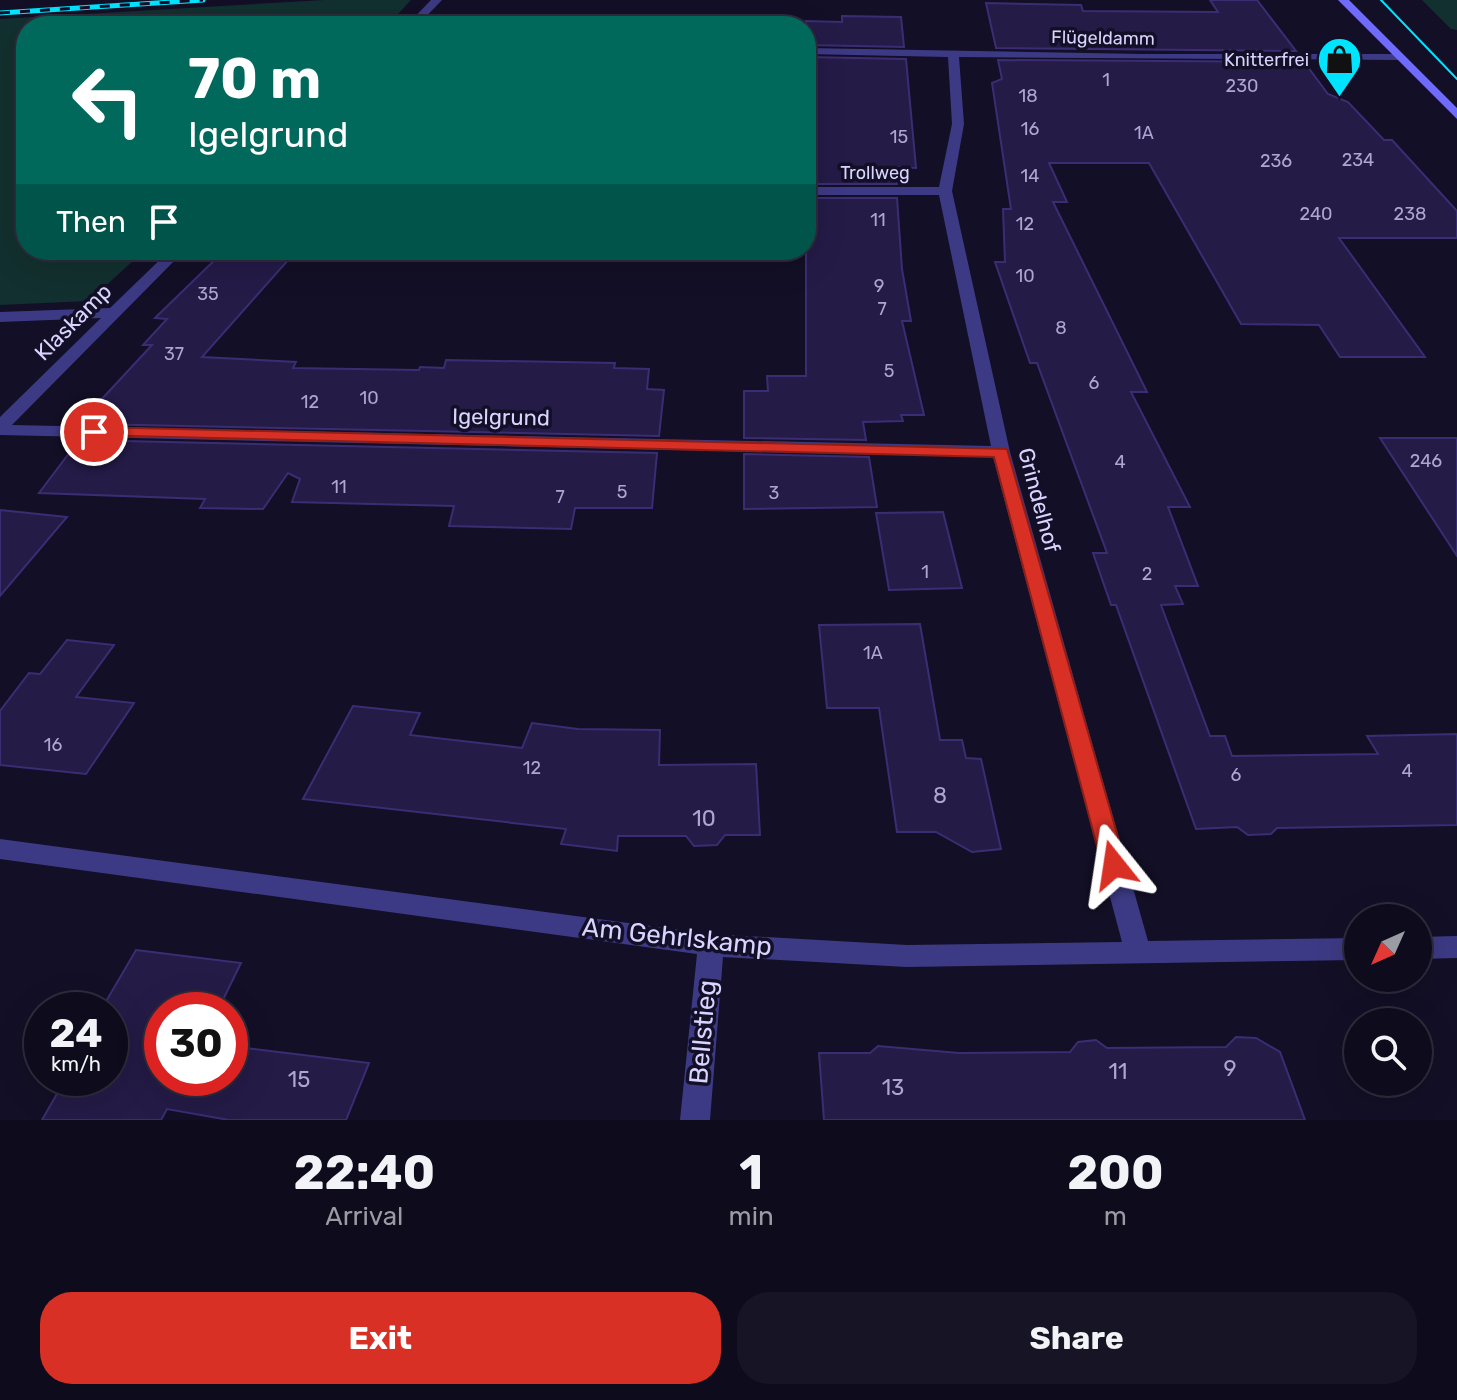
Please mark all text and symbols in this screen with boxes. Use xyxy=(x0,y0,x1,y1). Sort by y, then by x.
street label: Flügeldamm xyxy=(1051,26,1155,50)
shop icon: Knitterfrei xyxy=(1316,36,1364,99)
text: 70 m xyxy=(188,46,321,112)
icon: left xyxy=(56,48,160,152)
place label: Knitterfrei xyxy=(1224,49,1309,71)
house number: 1 xyxy=(1102,69,1110,91)
house number: 230 xyxy=(1226,75,1258,97)
house number: 18 xyxy=(1018,85,1038,107)
text: Igelgrund xyxy=(188,113,348,156)
house number: 16 xyxy=(1021,118,1039,140)
house number: 1A xyxy=(1134,122,1154,144)
house number: 15 xyxy=(890,126,908,148)
house number: 234 xyxy=(1342,149,1374,171)
house number: 236 xyxy=(1260,150,1292,172)
street label: Trollweg xyxy=(840,162,910,184)
house number: 14 xyxy=(1021,165,1039,187)
icon: arrive xyxy=(142,200,186,244)
house number: 240 xyxy=(1300,203,1333,225)
house number: 238 xyxy=(1394,203,1426,225)
text: Then xyxy=(56,204,126,240)
house number: 11 xyxy=(870,209,886,231)
house number: 12 xyxy=(1016,213,1034,235)
house number: 10 xyxy=(1015,265,1035,287)
house number: 9 xyxy=(874,275,884,297)
street label: Klaskamp xyxy=(29,278,117,366)
house number: 35 xyxy=(197,283,219,305)
house number: 7 xyxy=(877,298,887,320)
house number: 8 xyxy=(1055,317,1067,339)
house number: 37 xyxy=(164,343,184,365)
house number: 5 xyxy=(884,360,894,382)
house number: 6 xyxy=(1089,372,1100,394)
house number: 10 xyxy=(359,387,379,409)
house number: 12 xyxy=(301,391,319,413)
pin xyxy=(60,398,128,466)
street label: Igelgrund xyxy=(452,403,550,431)
icon: arrive xyxy=(72,410,116,454)
street label: Grindelhof xyxy=(1012,445,1066,556)
house number: 246 xyxy=(1410,450,1442,472)
house number: 4 xyxy=(1114,451,1126,473)
house number: 11 xyxy=(331,476,347,498)
house number: 5 xyxy=(617,481,627,503)
house number: 3 xyxy=(769,482,779,504)
house number: 7 xyxy=(555,486,565,508)
house number: 1 xyxy=(921,561,929,583)
house number: 2 xyxy=(1142,563,1152,585)
house number: 1A xyxy=(863,642,883,664)
house number: 16 xyxy=(44,734,62,756)
house number: 12 xyxy=(523,757,541,779)
house number: 4 xyxy=(1401,760,1413,782)
house number: 6 xyxy=(1231,764,1242,786)
house number: 8 xyxy=(933,782,947,809)
house number: 10 xyxy=(692,805,716,832)
position arrow xyxy=(1072,823,1156,907)
north arrow xyxy=(1344,904,1432,992)
map controls xyxy=(1344,904,1432,1096)
street label: Am Gehrlskamp xyxy=(581,912,773,962)
street label: Bellstieg xyxy=(683,979,723,1085)
speed limit sign: 30 xyxy=(144,992,248,1096)
button: search xyxy=(1344,1008,1432,1096)
text: 24 xyxy=(49,1010,103,1057)
text: km/h xyxy=(51,1052,101,1076)
house number: 9 xyxy=(1223,1055,1237,1082)
house number: 11 xyxy=(1109,1058,1127,1085)
house number: 15 xyxy=(288,1066,310,1093)
house number: 13 xyxy=(882,1074,904,1101)
text: 22:40 xyxy=(293,1144,435,1201)
text: 1 xyxy=(739,1144,763,1201)
text: 200 xyxy=(1067,1144,1164,1201)
text: Arrival xyxy=(325,1201,403,1232)
text: min xyxy=(729,1201,774,1232)
text: m xyxy=(1104,1201,1127,1232)
button: Exit xyxy=(40,1292,721,1384)
button: Share xyxy=(737,1292,1417,1384)

